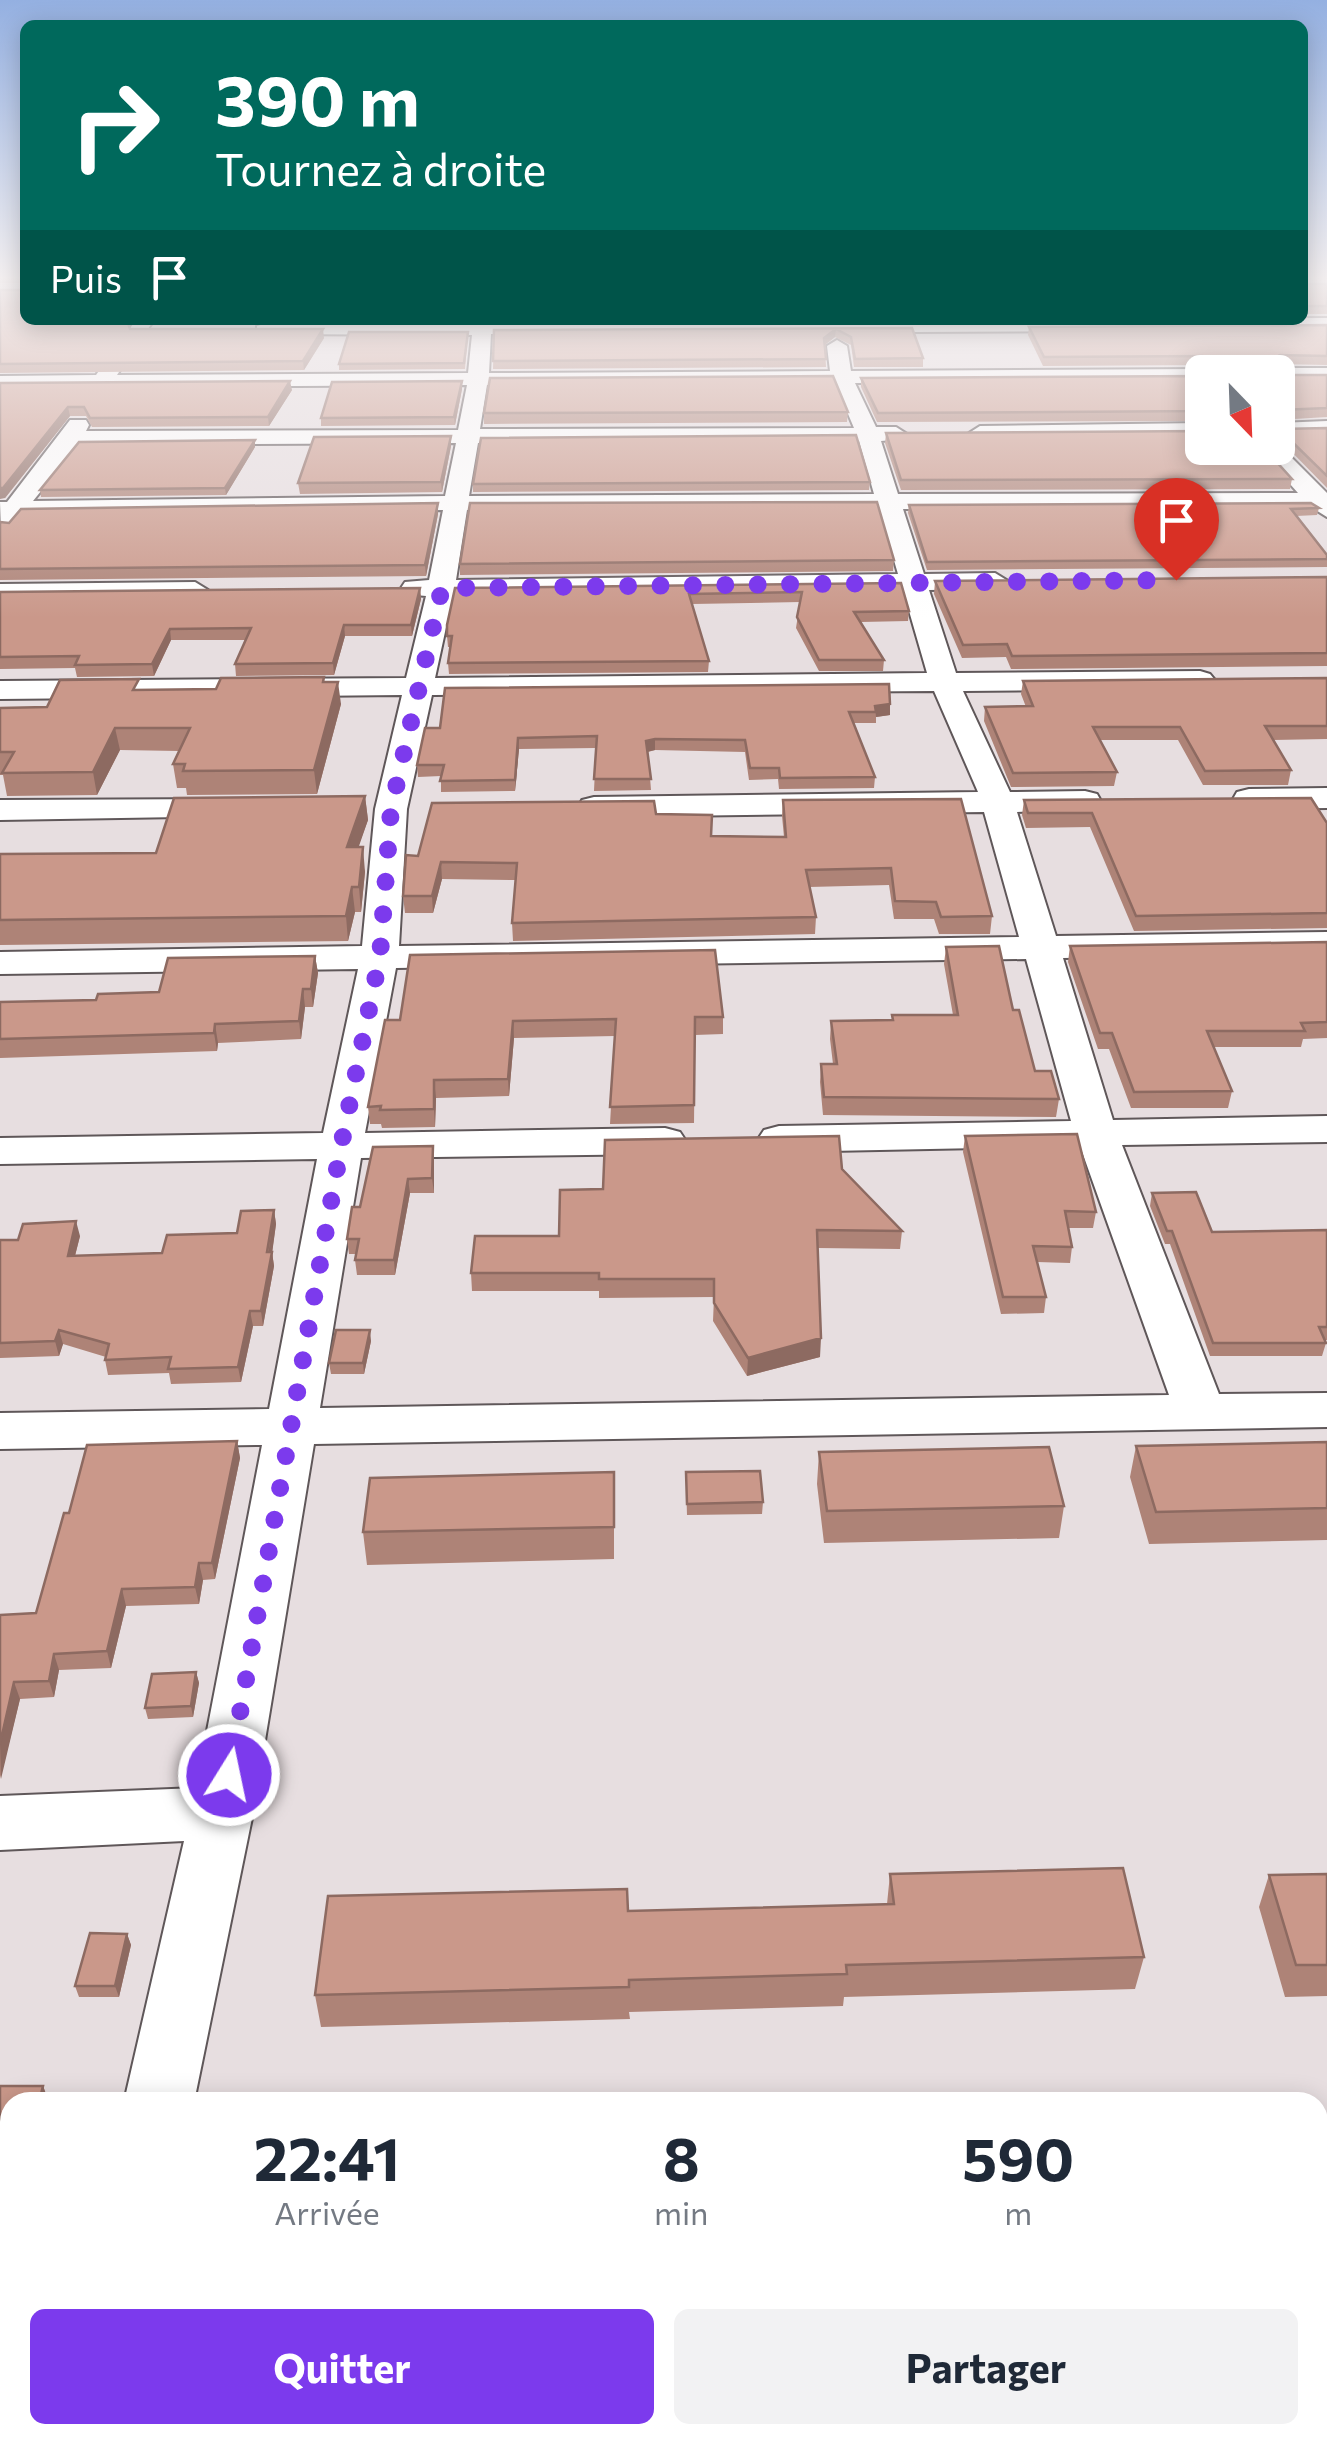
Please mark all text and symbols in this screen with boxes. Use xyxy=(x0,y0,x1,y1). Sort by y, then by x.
text: 390 m xyxy=(215,55,420,140)
icon: right xyxy=(50,60,180,190)
text: Tournez à droite xyxy=(215,140,546,195)
icon: arrive xyxy=(142,250,197,305)
text: Puis xyxy=(50,254,122,301)
north arrow xyxy=(1185,355,1295,465)
map controls xyxy=(1185,355,1295,465)
pin xyxy=(1134,478,1219,581)
icon: arrive xyxy=(1149,493,1204,548)
position arrow xyxy=(177,1723,281,1827)
text: 22:41 xyxy=(254,2120,400,2193)
text: 8 xyxy=(663,2120,700,2193)
text: 590 xyxy=(962,2120,1074,2193)
text: Arrivée xyxy=(274,2192,380,2232)
text: min xyxy=(654,2192,708,2232)
text: m xyxy=(1004,2192,1032,2232)
button: Quitter xyxy=(30,2309,654,2424)
button: Partager xyxy=(674,2309,1298,2424)

